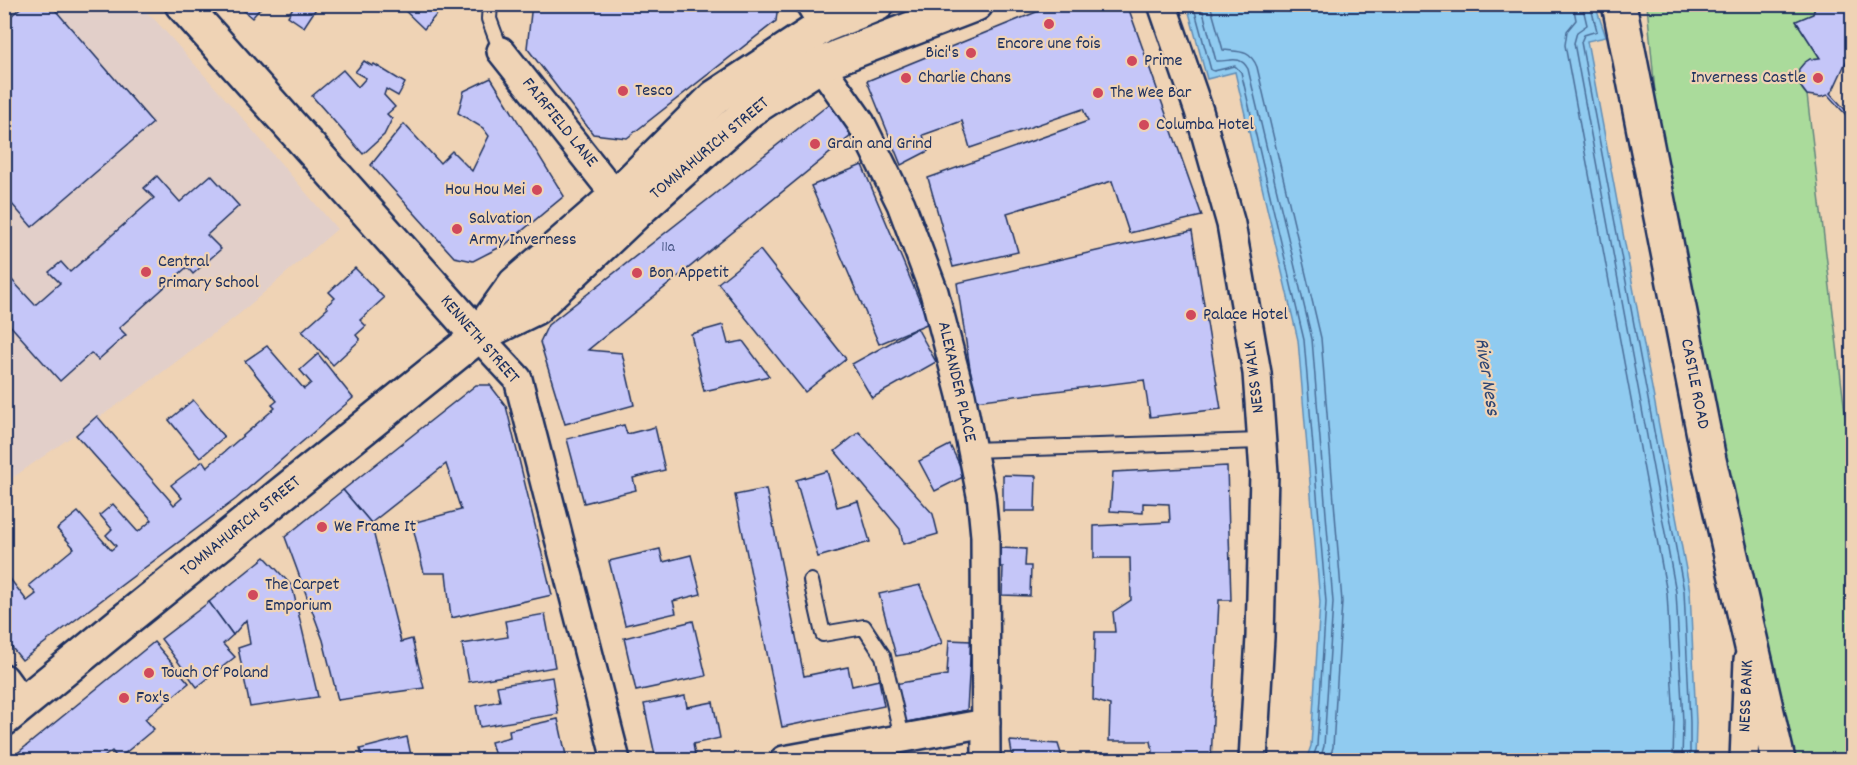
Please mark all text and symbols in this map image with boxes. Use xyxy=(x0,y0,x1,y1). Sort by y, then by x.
marker: Encore une fois xyxy=(1042,17,1056,31)
place label: Encore une fois xyxy=(997,32,1101,57)
place label: Bici's xyxy=(926,41,959,66)
marker: Bici's xyxy=(964,46,978,60)
place label: Prime xyxy=(1144,49,1183,74)
marker: Prime xyxy=(1125,54,1139,68)
place label: Charlie Chans xyxy=(918,66,1011,91)
place label: Inverness Castle xyxy=(1691,66,1806,91)
marker: Charlie Chans xyxy=(899,71,913,85)
marker: Inverness Castle xyxy=(1811,71,1825,85)
street label: FAIRFIELD LANE xyxy=(515,73,603,173)
place label: Tesco xyxy=(635,79,673,104)
place label: The Wee Bar xyxy=(1110,81,1192,106)
marker: Tesco xyxy=(616,84,630,98)
marker: The Wee Bar xyxy=(1091,86,1105,100)
street label: TOMNAHURICH STREET xyxy=(645,92,775,206)
place label: Columba Hotel xyxy=(1156,113,1254,138)
marker: Columba Hotel xyxy=(1137,118,1151,132)
place label: Grain and Grind xyxy=(827,132,932,157)
marker: Grain and Grind xyxy=(808,137,822,151)
place label: Hou Hou Mei xyxy=(445,178,525,203)
marker: Hou Hou Mei xyxy=(530,183,544,197)
place label: Salvation Army Inverness xyxy=(469,207,577,253)
marker: Salvation Army Inverness xyxy=(450,222,464,236)
house number: 11a xyxy=(661,237,676,259)
place label: Central Primary School xyxy=(158,250,259,296)
place label: Bon Appetit xyxy=(649,261,729,286)
marker: Central Primary School xyxy=(139,265,153,279)
marker: Bon Appetit xyxy=(630,266,644,280)
street label: KENNETH STREET xyxy=(433,290,525,390)
place label: Palace Hotel xyxy=(1203,303,1288,328)
marker: Palace Hotel xyxy=(1184,308,1198,322)
street label: ALEXANDER PLACE xyxy=(930,319,982,445)
water label: River Ness xyxy=(1466,336,1506,418)
street label: CASTLE ROAD xyxy=(1673,337,1715,431)
street label: NESS WALK xyxy=(1238,339,1272,415)
street label: TOMNAHURICH STREET xyxy=(175,470,307,584)
place label: We Frame It xyxy=(334,515,417,540)
marker: We Frame It xyxy=(315,520,329,534)
place label: The Carpet Emporium xyxy=(265,573,340,619)
marker: The Carpet Emporium xyxy=(246,588,260,602)
street label: NESS BANK xyxy=(1733,659,1761,733)
place label: Touch Of Poland xyxy=(161,661,268,686)
marker: Touch Of Poland xyxy=(142,666,156,680)
place label: Fox's xyxy=(136,686,170,711)
marker: Fox's xyxy=(117,691,131,705)

